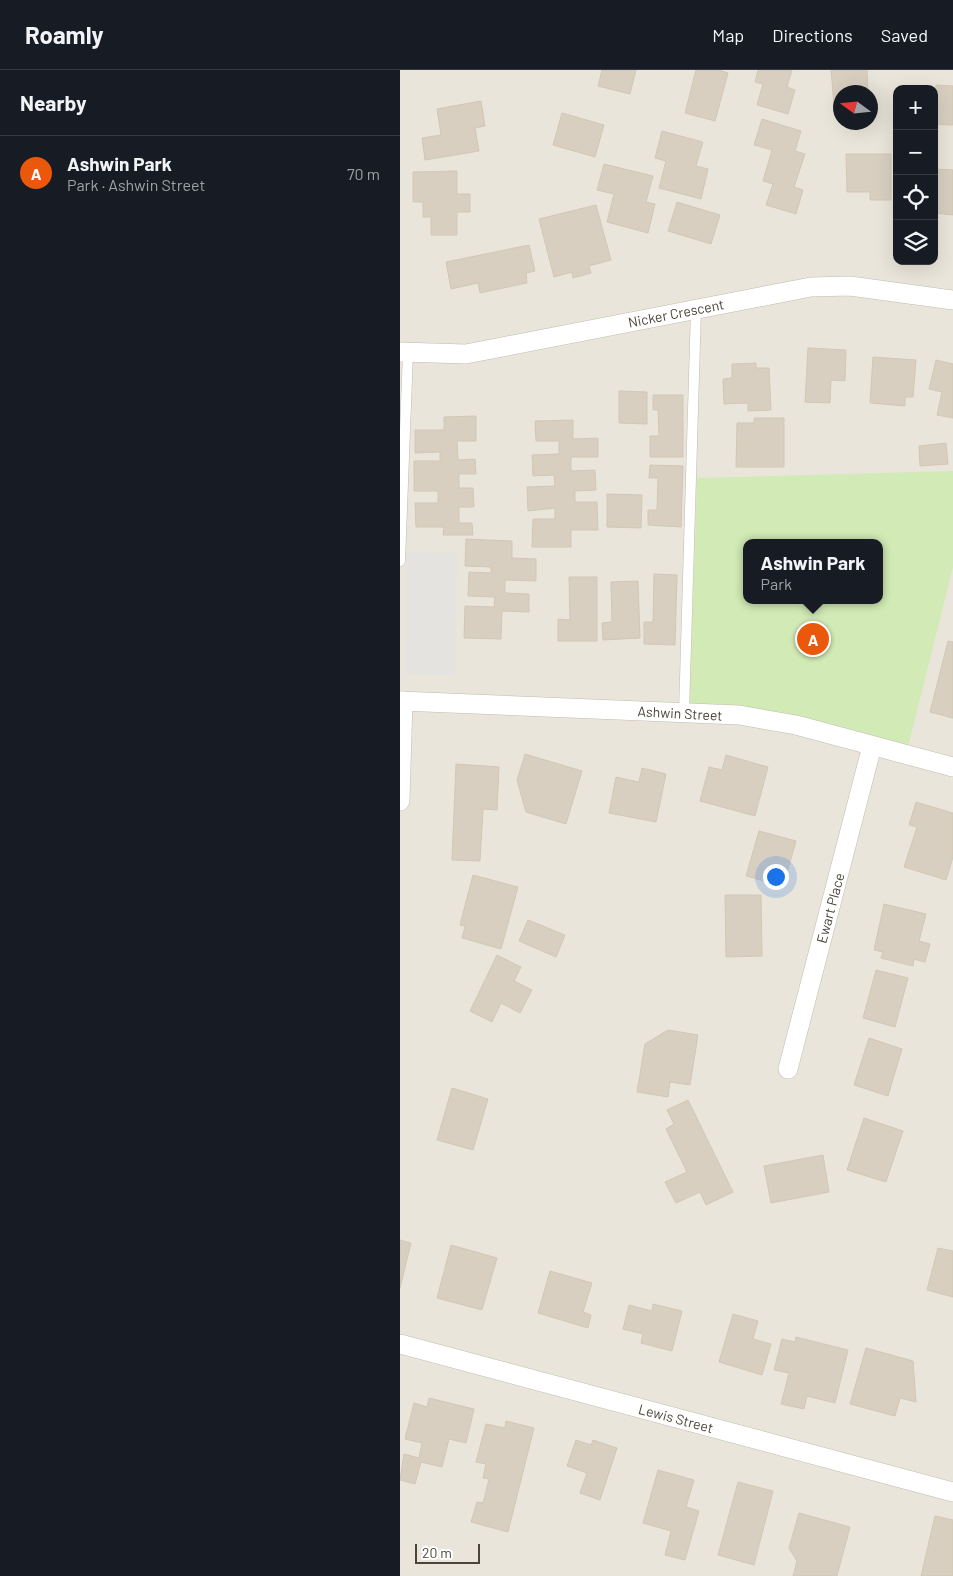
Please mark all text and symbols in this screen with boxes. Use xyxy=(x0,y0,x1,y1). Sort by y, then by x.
text: Roamly xyxy=(25,20,104,49)
text: Map xyxy=(712,24,744,46)
text: Directions xyxy=(772,24,853,46)
text: Saved xyxy=(881,24,928,46)
north arrow xyxy=(833,85,878,130)
map controls xyxy=(893,85,938,265)
button: + xyxy=(893,85,938,130)
text: Nearby xyxy=(20,90,86,115)
button: − xyxy=(893,130,938,175)
text: Ashwin Park xyxy=(67,152,172,175)
text: A xyxy=(31,164,41,183)
text: 70 m xyxy=(347,164,380,183)
text: Park · Ashwin Street xyxy=(67,175,205,194)
button: locate xyxy=(893,175,938,220)
button: layers xyxy=(893,220,938,265)
street label: Nicker Crescent xyxy=(627,295,725,331)
popup xyxy=(743,539,883,604)
text: Ashwin Park xyxy=(761,551,865,574)
text: Park xyxy=(761,574,792,593)
pin: A xyxy=(797,620,829,658)
street label: Ashwin Street xyxy=(637,702,723,724)
your location xyxy=(763,864,789,890)
street label: Ewart Place xyxy=(812,871,848,945)
street label: Lewis Street xyxy=(637,1400,715,1436)
scale bar xyxy=(415,1541,480,1564)
text: 20 m xyxy=(422,1544,452,1561)

